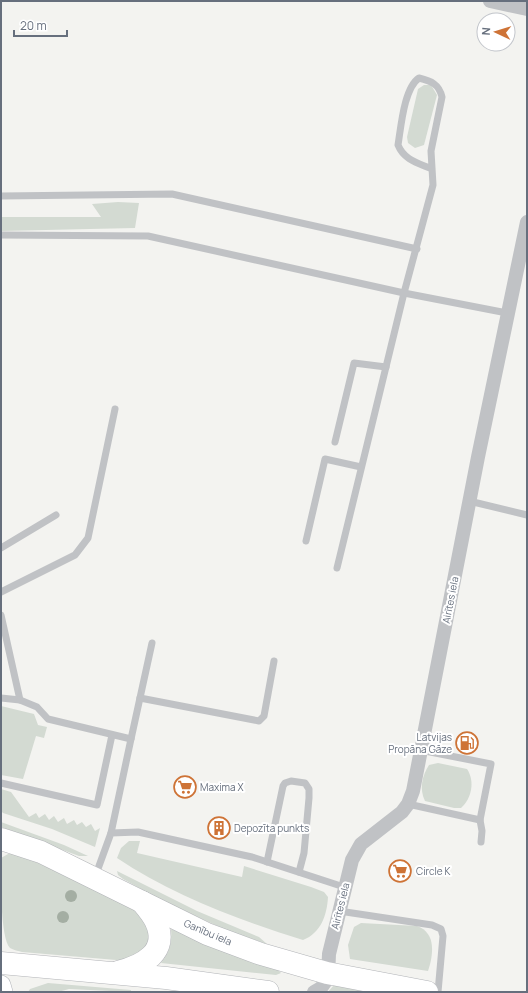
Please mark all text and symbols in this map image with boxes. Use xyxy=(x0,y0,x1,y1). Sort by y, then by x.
scale bar xyxy=(14,12,67,38)
north arrow xyxy=(476,12,516,52)
text: 20 m xyxy=(20,17,47,34)
text: N xyxy=(478,27,493,36)
street label: Airītes iela xyxy=(439,575,461,625)
place label: Latvijas Propāna Gāze xyxy=(388,730,452,756)
fuel station icon: Latvijas Propāna Gāze xyxy=(454,730,480,756)
supermarket icon: Maxima X xyxy=(172,774,198,800)
place label: Maxima X xyxy=(200,780,244,794)
building icon: Depozīta punkts xyxy=(206,815,232,841)
place label: Depozīta punkts xyxy=(234,821,309,835)
supermarket icon: Circle K xyxy=(387,858,413,884)
place label: Circle K xyxy=(416,864,451,878)
street label: Airītes iela xyxy=(327,881,353,931)
street label: Ganību iela xyxy=(182,916,234,948)

